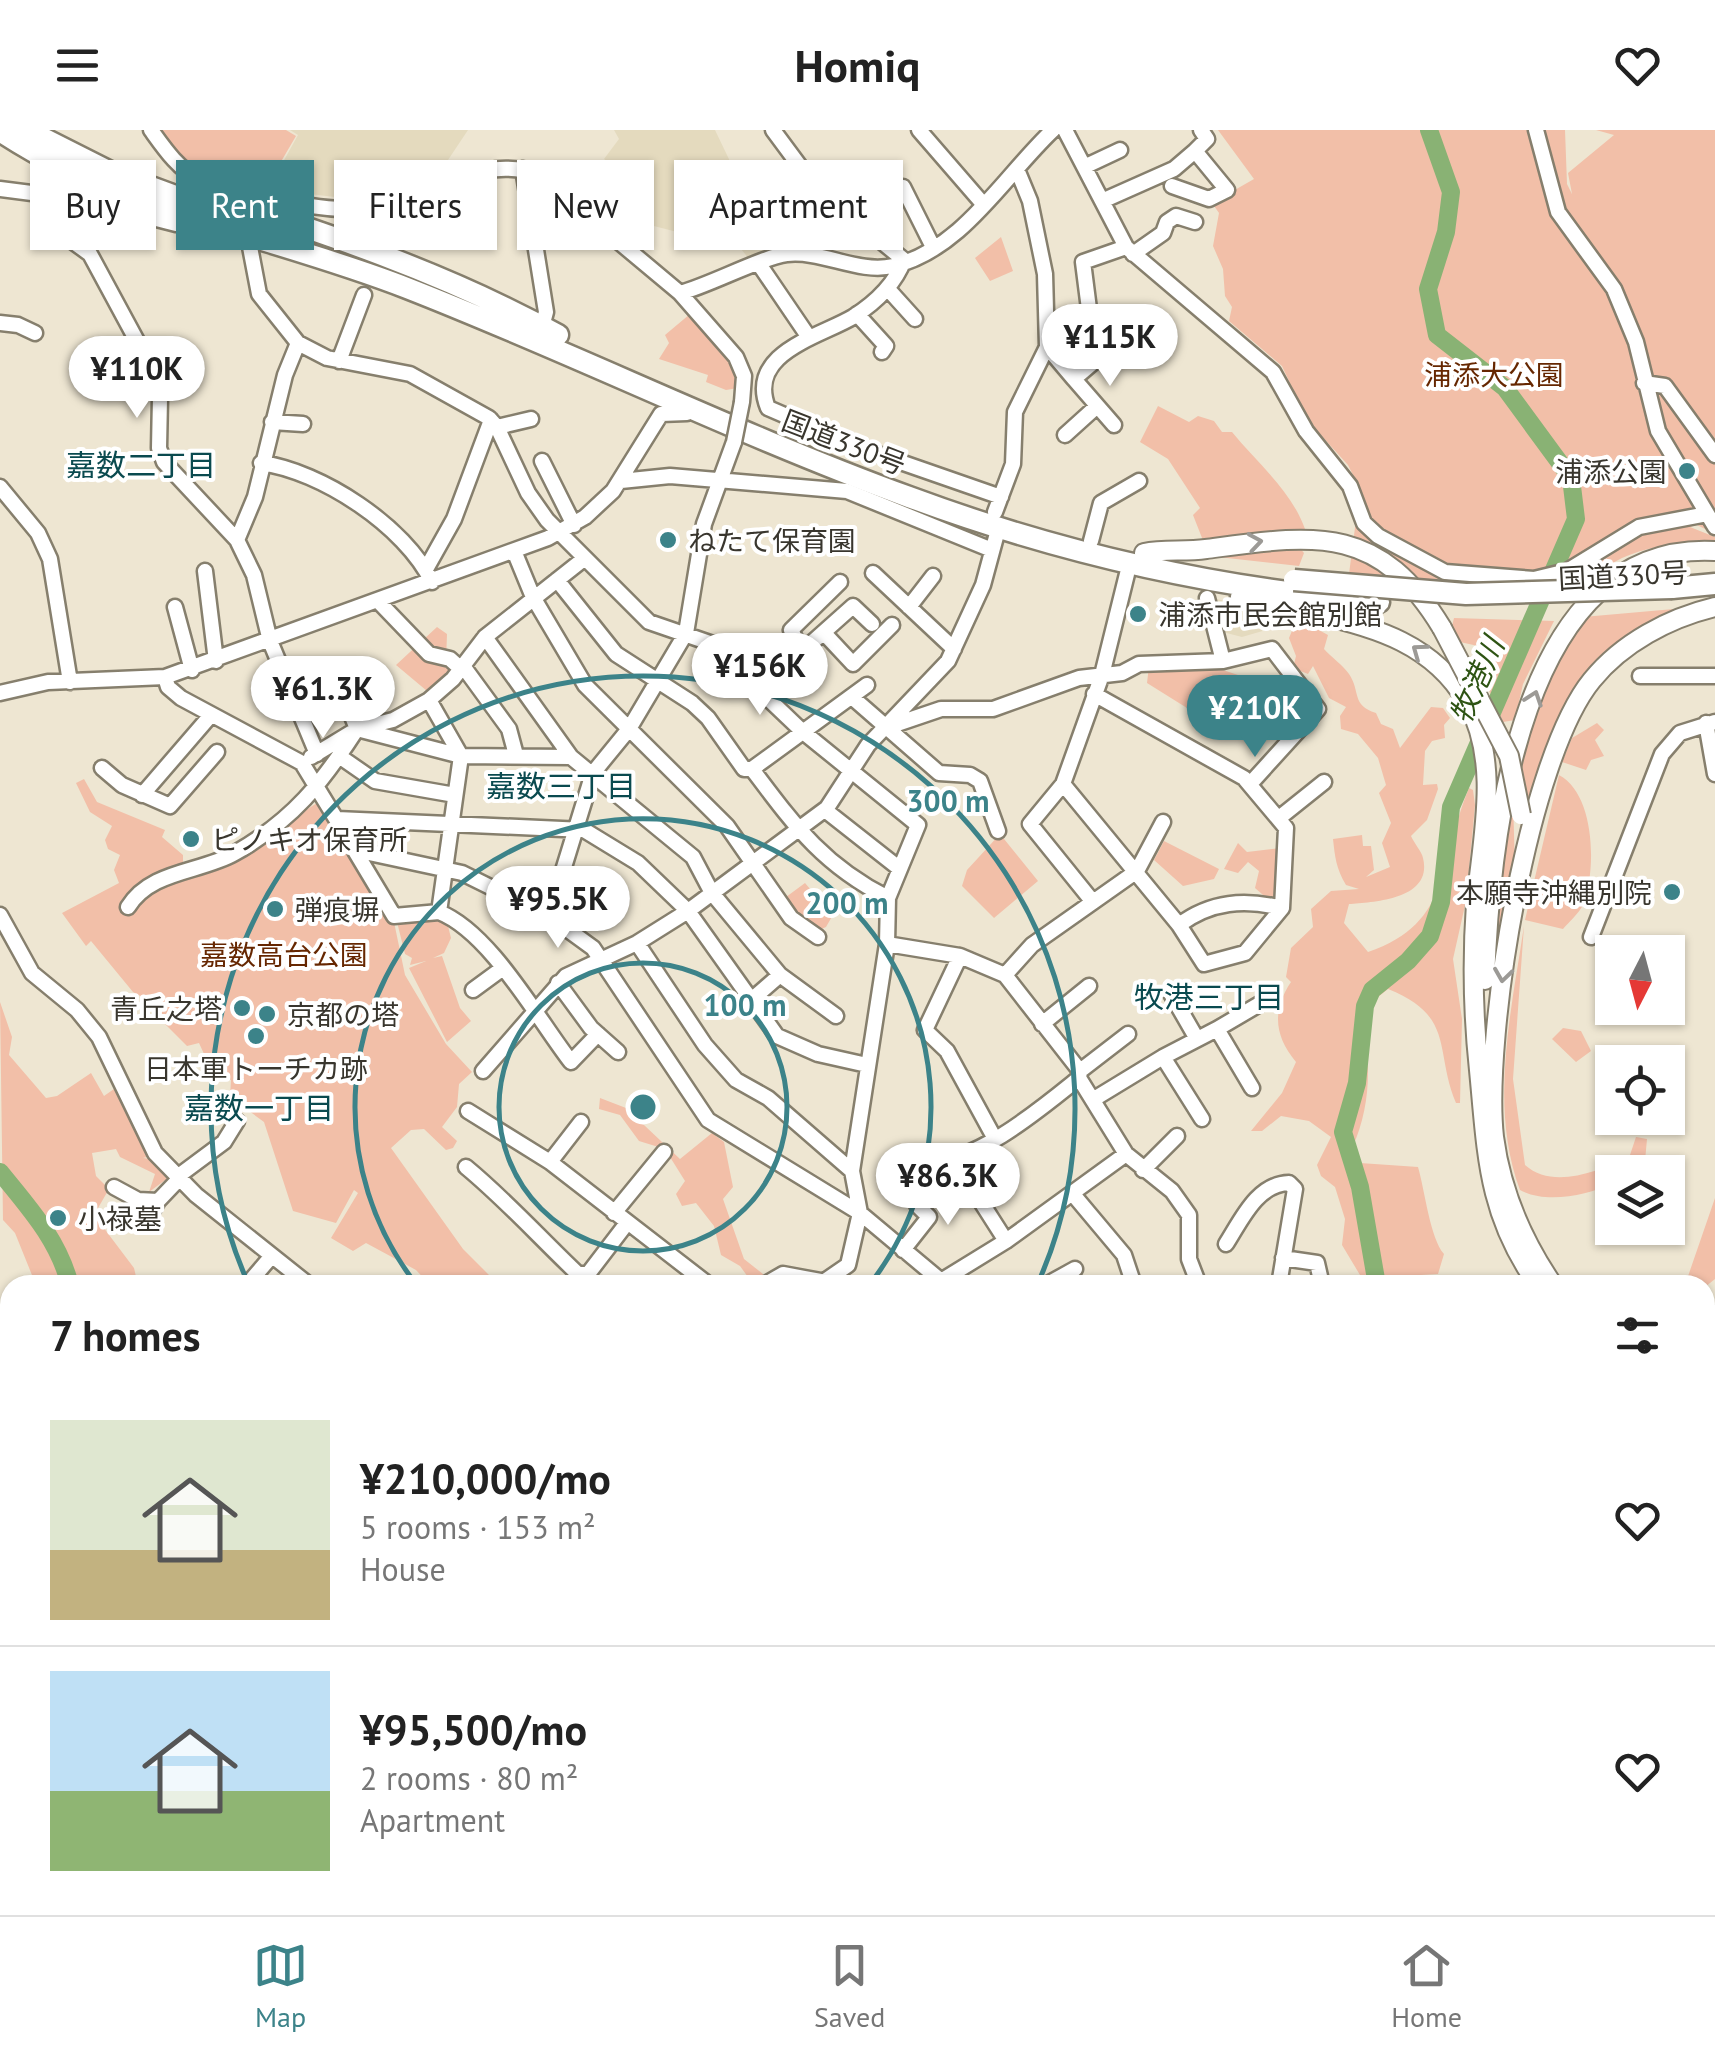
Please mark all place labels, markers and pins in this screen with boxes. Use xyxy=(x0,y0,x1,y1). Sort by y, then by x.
pin: ¥115K xyxy=(1040,304,1180,389)
pin: ¥110K xyxy=(67,336,207,421)
place label: 浦添公園 xyxy=(1555,453,1667,490)
marker: 浦添公園 xyxy=(1676,460,1698,482)
place label: ねたて保育園 xyxy=(688,522,856,559)
marker: ねたて保育園 xyxy=(657,529,679,551)
place label: 浦添市民会館別館 xyxy=(1158,596,1382,633)
marker: 浦添市民会館別館 xyxy=(1127,603,1149,625)
pin: ¥156K xyxy=(690,633,830,718)
pin: ¥61.3K xyxy=(242,656,404,741)
pin: ¥210K xyxy=(1185,675,1325,760)
place label: ピノキオ保育所 xyxy=(211,821,407,858)
marker: ピノキオ保育所 xyxy=(180,828,202,850)
pin: ¥95.5K xyxy=(477,866,639,951)
place label: 本願寺沖縄別院 xyxy=(1456,874,1652,911)
marker: 本願寺沖縄別院 xyxy=(1661,881,1683,903)
place label: 弾痕塀 xyxy=(295,891,379,928)
marker: 弾痕塀 xyxy=(264,898,286,920)
place label: 青丘之塔 xyxy=(110,990,222,1027)
place label: 京都の塔 xyxy=(287,996,399,1033)
marker: 青丘之塔 xyxy=(231,997,253,1019)
marker: 京都の塔 xyxy=(256,1003,278,1025)
marker: 日本軍トーチカ跡 xyxy=(245,1025,267,1047)
place label: 日本軍トーチカ跡 xyxy=(144,1050,368,1087)
centre of rings xyxy=(625,1089,661,1125)
pin: ¥86.3K xyxy=(867,1143,1029,1228)
place label: 小禄墓 xyxy=(78,1200,162,1237)
marker: 小禄墓 xyxy=(47,1207,69,1229)

